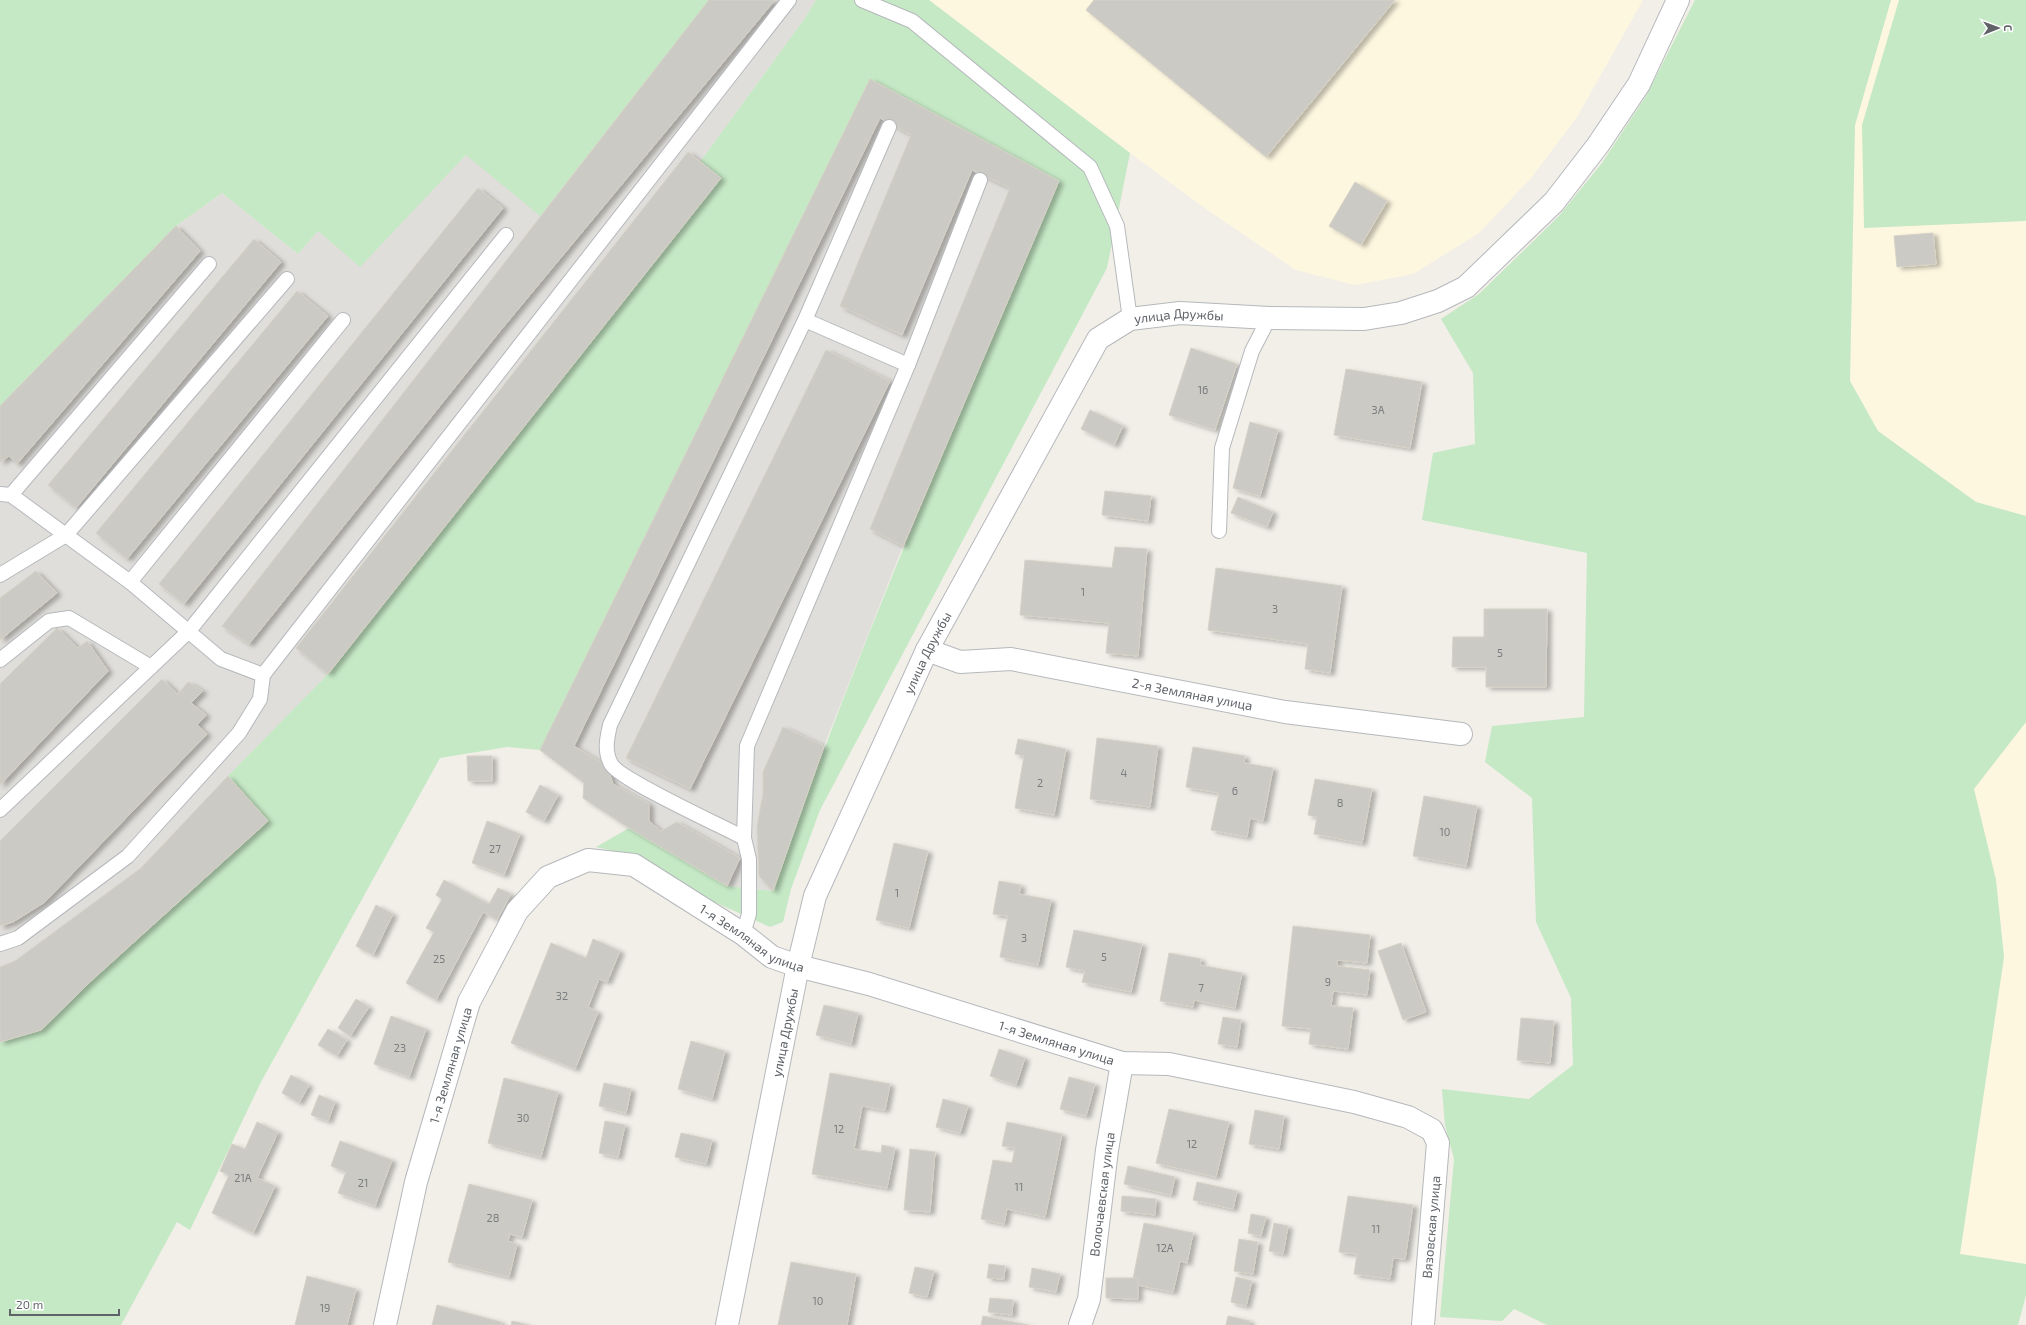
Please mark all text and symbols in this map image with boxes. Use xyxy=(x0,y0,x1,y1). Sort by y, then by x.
north arrow xyxy=(1978,8,2018,48)
text: С xyxy=(2002,24,2015,32)
street label: улица Дружбы xyxy=(1133,305,1224,326)
house number: 16 xyxy=(1198,383,1208,396)
house number: 3А xyxy=(1372,403,1385,416)
house number: 1 xyxy=(1081,585,1085,598)
house number: 3 xyxy=(1272,602,1278,615)
street label: улица Дружбы xyxy=(900,609,955,696)
house number: 5 xyxy=(1497,646,1503,659)
street label: 2-я Земляная улица xyxy=(1131,675,1254,714)
house number: 4 xyxy=(1121,766,1128,779)
house number: 2 xyxy=(1037,776,1043,789)
house number: 6 xyxy=(1232,784,1238,797)
house number: 8 xyxy=(1337,796,1343,809)
house number: 10 xyxy=(1439,825,1451,838)
house number: 27 xyxy=(489,842,501,855)
house number: 1 xyxy=(895,886,899,899)
street label: 1-я Земляная улица xyxy=(697,901,806,975)
house number: 3 xyxy=(1021,931,1027,944)
house number: 5 xyxy=(1101,950,1107,963)
house number: 25 xyxy=(433,952,445,965)
house number: 9 xyxy=(1325,975,1331,988)
house number: 7 xyxy=(1198,981,1204,994)
street label: улица Дружбы xyxy=(768,987,801,1078)
house number: 32 xyxy=(556,989,568,1002)
street label: 1-я Земляная улица xyxy=(426,1005,475,1125)
street label: 1-я Земляная улица xyxy=(997,1017,1117,1068)
house number: 23 xyxy=(394,1041,406,1054)
house number: 30 xyxy=(517,1111,529,1124)
house number: 12 xyxy=(834,1122,844,1135)
street label: Волочаевская улица xyxy=(1086,1131,1118,1257)
house number: 12 xyxy=(1187,1137,1197,1150)
house number: 21А xyxy=(234,1171,252,1184)
street label: Вязовская улица xyxy=(1419,1175,1443,1279)
house number: 21 xyxy=(358,1176,368,1189)
house number: 11 xyxy=(1015,1180,1023,1193)
house number: 28 xyxy=(487,1211,499,1224)
house number: 11 xyxy=(1372,1222,1380,1235)
house number: 12А xyxy=(1156,1241,1174,1254)
scale bar xyxy=(10,1291,119,1317)
house number: 10 xyxy=(812,1294,824,1307)
text: 20 m xyxy=(16,1297,43,1311)
house number: 19 xyxy=(320,1301,330,1314)

